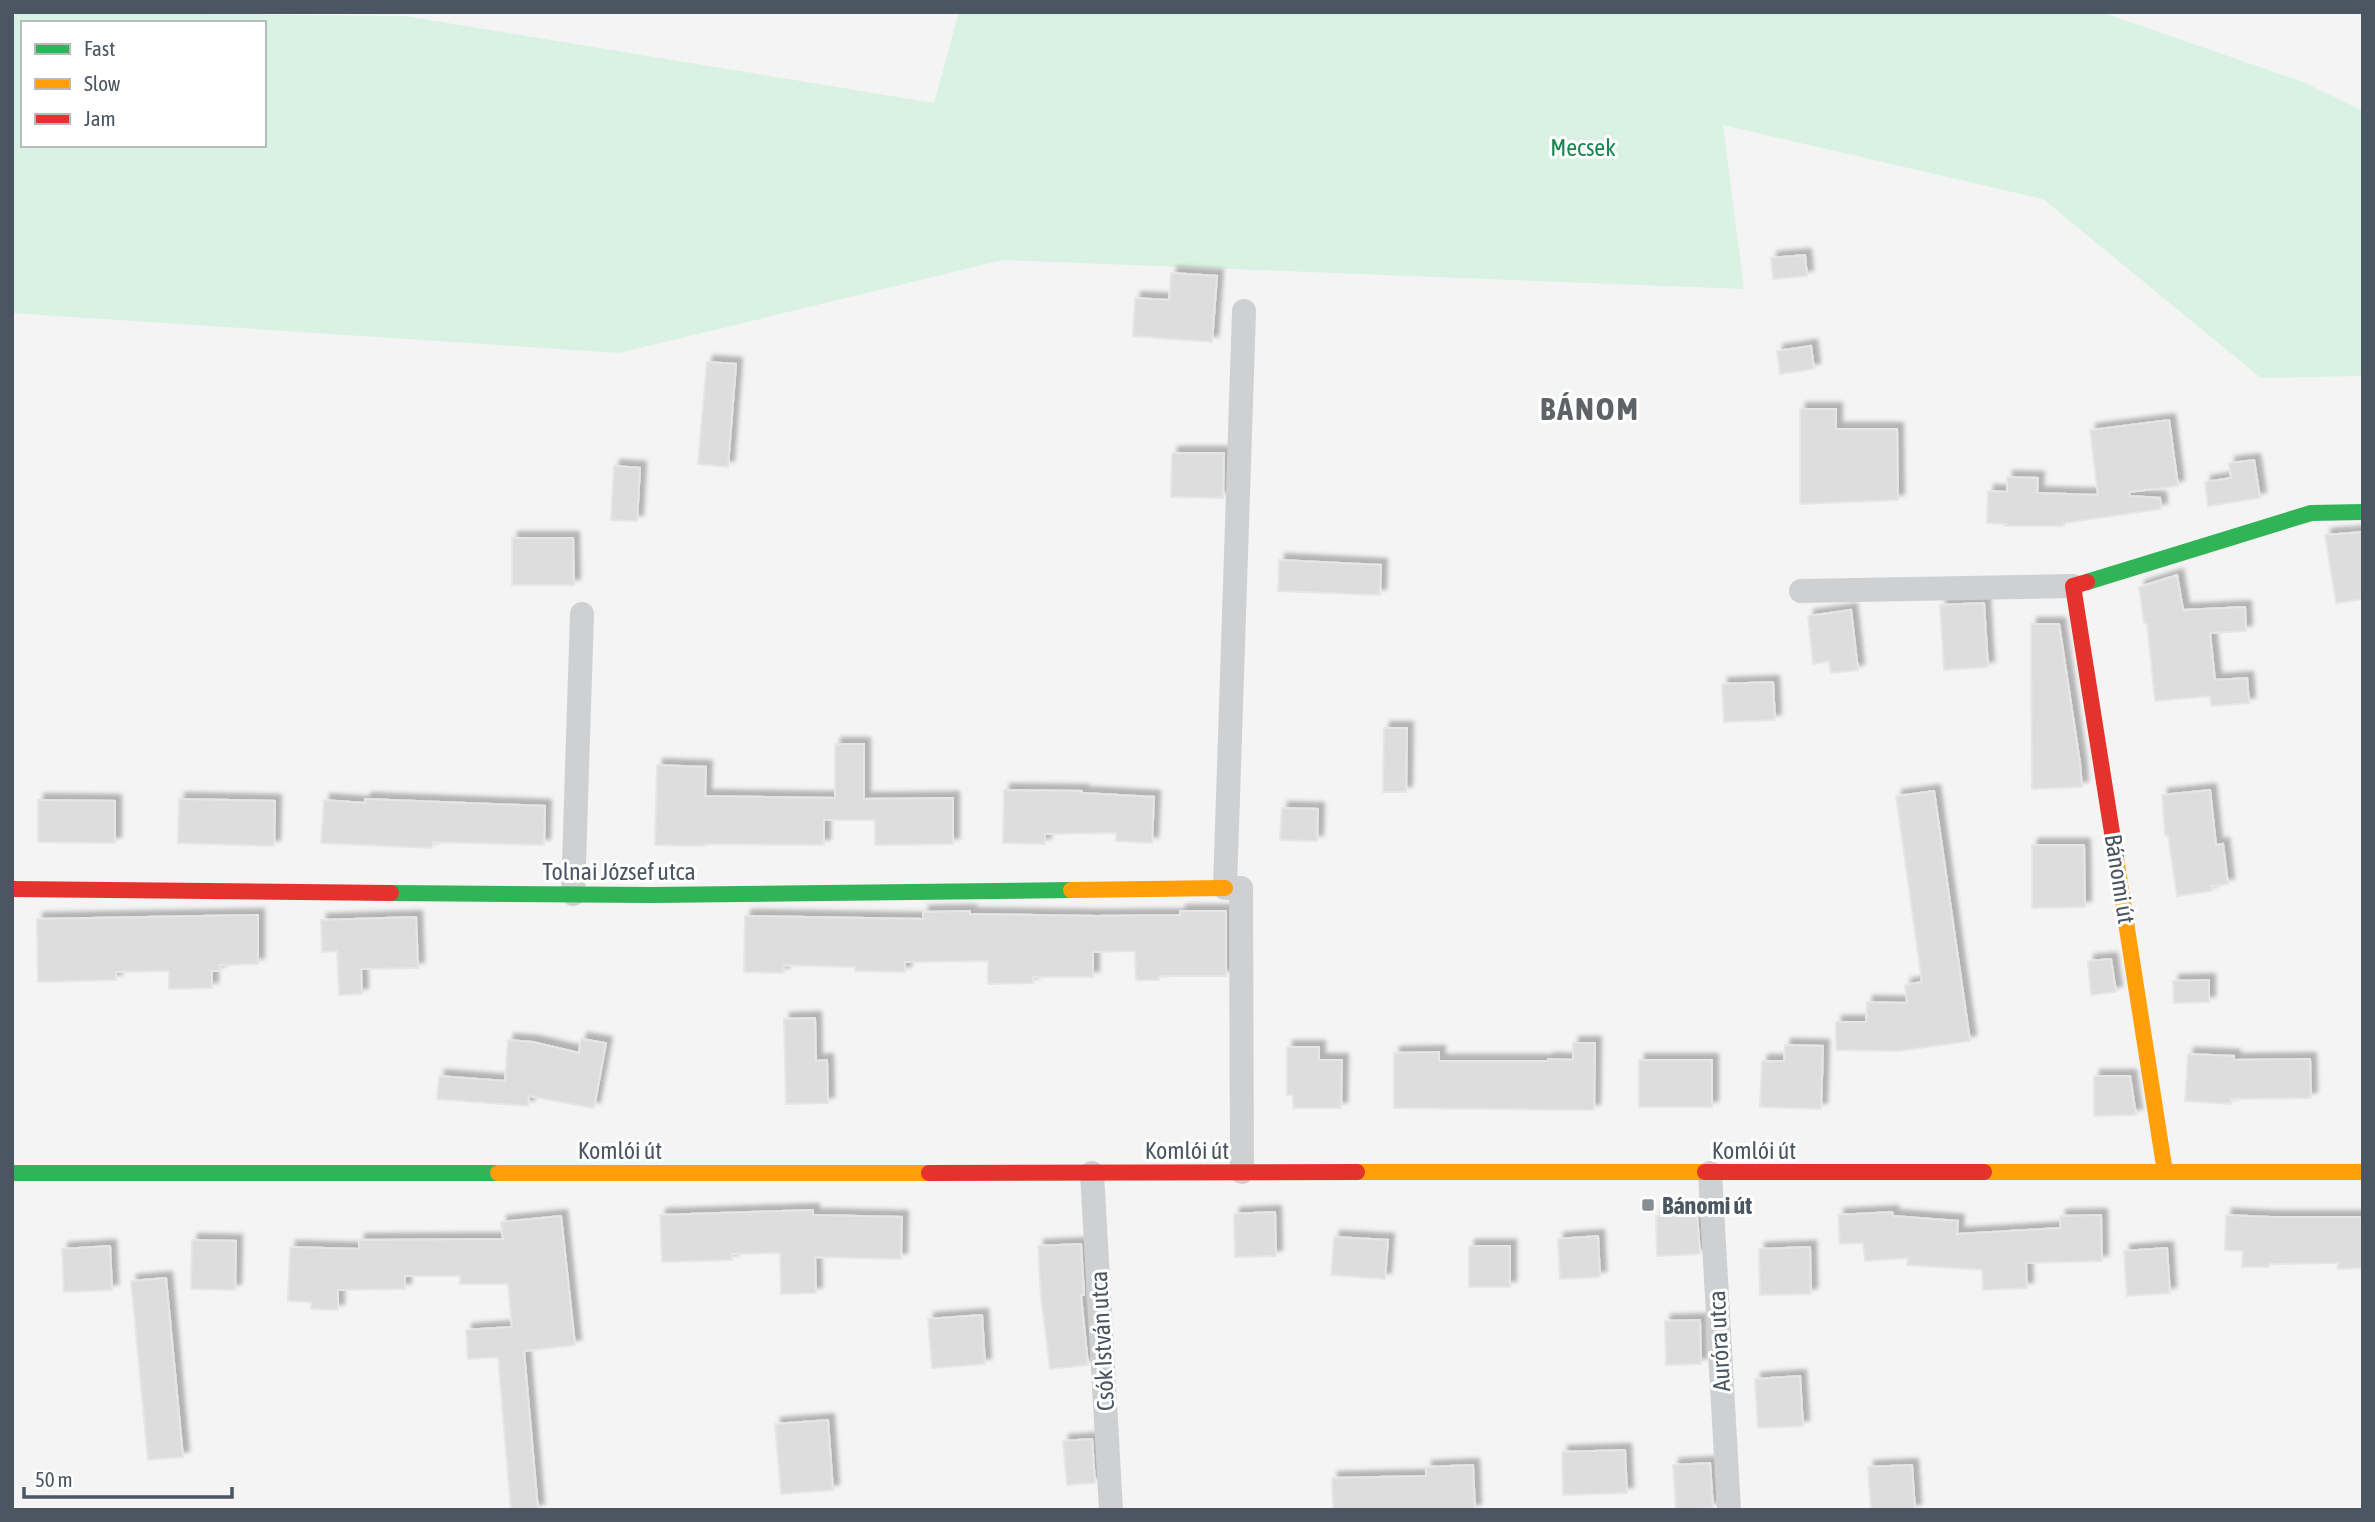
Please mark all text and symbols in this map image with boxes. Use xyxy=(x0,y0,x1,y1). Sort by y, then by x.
legend xyxy=(21,21,266,147)
text: Fast xyxy=(84,36,115,60)
text: Slow xyxy=(84,71,121,95)
text: Jam xyxy=(84,106,116,130)
park label: Mecsek xyxy=(1550,134,1616,161)
district label: BÁNOM xyxy=(1540,390,1640,427)
street label: Bánomi út xyxy=(2100,832,2140,926)
street label: Tolnai József utca xyxy=(542,858,696,885)
street label: Komlói út xyxy=(578,1137,662,1164)
street label: Komlói út xyxy=(1145,1137,1229,1164)
street label: Komlói út xyxy=(1712,1137,1796,1164)
place label: Bánomi út xyxy=(1662,1192,1752,1219)
marker: Bánomi út xyxy=(1640,1197,1656,1213)
street label: Csók István utca xyxy=(1085,1270,1119,1412)
street label: Auróra utca xyxy=(1703,1290,1735,1392)
scale bar xyxy=(24,1456,233,1500)
text: 50 m xyxy=(35,1467,73,1491)

